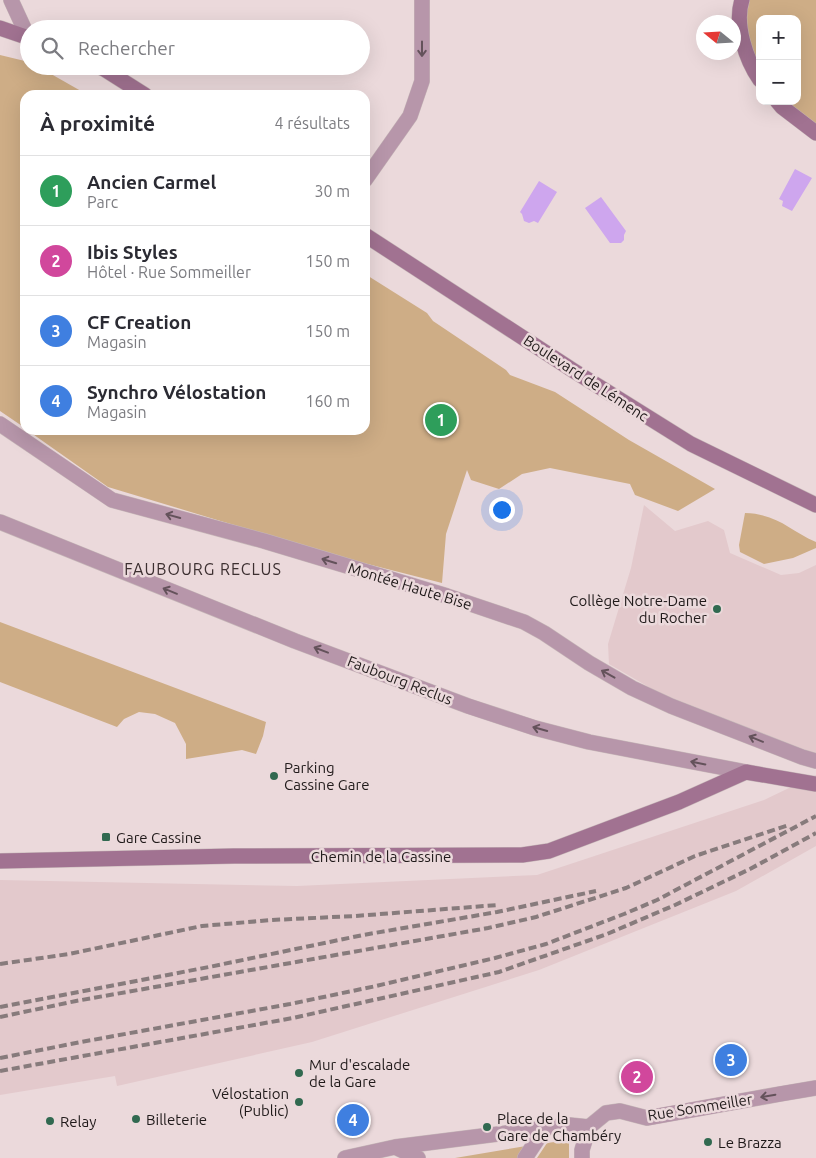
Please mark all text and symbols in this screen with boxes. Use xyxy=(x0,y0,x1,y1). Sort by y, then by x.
north arrow xyxy=(696,15,741,60)
map controls xyxy=(756,15,801,105)
button: + xyxy=(756,15,801,60)
search box xyxy=(20,20,370,75)
icon: search xyxy=(38,34,66,62)
text: Rechercher xyxy=(78,37,175,59)
one-way arrow xyxy=(417,40,427,56)
button: − xyxy=(756,60,801,105)
text: À proximité xyxy=(40,111,155,135)
text: 4 résultats xyxy=(274,114,350,132)
text: Ancien Carmel xyxy=(87,171,216,193)
text: 1 xyxy=(51,182,61,200)
text: 30 m xyxy=(314,182,350,200)
text: Parc xyxy=(87,193,118,211)
text: Ibis Styles xyxy=(87,241,178,263)
text: 2 xyxy=(51,252,61,270)
text: 150 m xyxy=(305,252,350,270)
text: Hôtel · Rue Sommeiller xyxy=(87,263,251,281)
text: CF Creation xyxy=(87,311,191,333)
text: 3 xyxy=(51,322,61,340)
text: 150 m xyxy=(305,322,350,340)
street label: Boulevard de Lémenc xyxy=(521,331,652,425)
text: Magasin xyxy=(87,333,147,351)
text: Synchro Vélostation xyxy=(87,381,266,403)
text: 4 xyxy=(51,392,61,410)
text: 160 m xyxy=(305,392,350,410)
pin: 1 xyxy=(425,401,457,439)
text: Magasin xyxy=(87,403,147,421)
your location xyxy=(489,497,515,523)
one-way arrow xyxy=(166,511,182,521)
one-way arrow xyxy=(322,555,338,565)
street label: Montée Haute Bise xyxy=(346,559,474,613)
district label: FAUBOURG RECLUS xyxy=(124,560,282,578)
one-way arrow xyxy=(162,585,177,594)
place label: Collège Notre-Dame du Rocher xyxy=(569,592,707,626)
marker: Collège Notre-Dame du Rocher xyxy=(711,603,723,615)
one-way arrow xyxy=(314,645,329,654)
street label: Faubourg Reclus xyxy=(345,652,455,708)
one-way arrow xyxy=(601,668,615,678)
one-way arrow xyxy=(532,723,548,733)
one-way arrow xyxy=(749,734,764,743)
one-way arrow xyxy=(691,757,707,767)
place label: Parking Cassine Gare xyxy=(284,759,369,793)
marker: Parking Cassine Gare xyxy=(268,770,280,782)
place label: Gare Cassine xyxy=(116,829,201,846)
marker: Gare Cassine xyxy=(100,831,112,843)
street label: Chemin de la Cassine xyxy=(311,848,451,865)
pin: 3 xyxy=(715,1041,747,1079)
place label: Mur d'escalade de la Gare xyxy=(309,1056,410,1090)
pin: 2 xyxy=(621,1058,653,1096)
marker: Mur d'escalade de la Gare xyxy=(293,1067,305,1079)
place label: Vélostation (Public) xyxy=(212,1085,289,1119)
street label: Rue Sommeiller xyxy=(646,1090,754,1124)
one-way arrow xyxy=(760,1092,776,1101)
marker: Vélostation (Public) xyxy=(293,1096,305,1108)
pin: 4 xyxy=(337,1101,369,1139)
place label: Place de la Gare de Chambéry xyxy=(497,1110,621,1144)
place label: Billeterie xyxy=(146,1111,207,1128)
place label: Relay xyxy=(60,1113,96,1130)
marker: Billeterie xyxy=(130,1113,142,1125)
marker: Relay xyxy=(44,1115,56,1127)
marker: Place de la Gare de Chambéry xyxy=(481,1121,493,1133)
place label: Le Brazza xyxy=(718,1134,782,1151)
marker: Le Brazza xyxy=(702,1136,714,1148)

